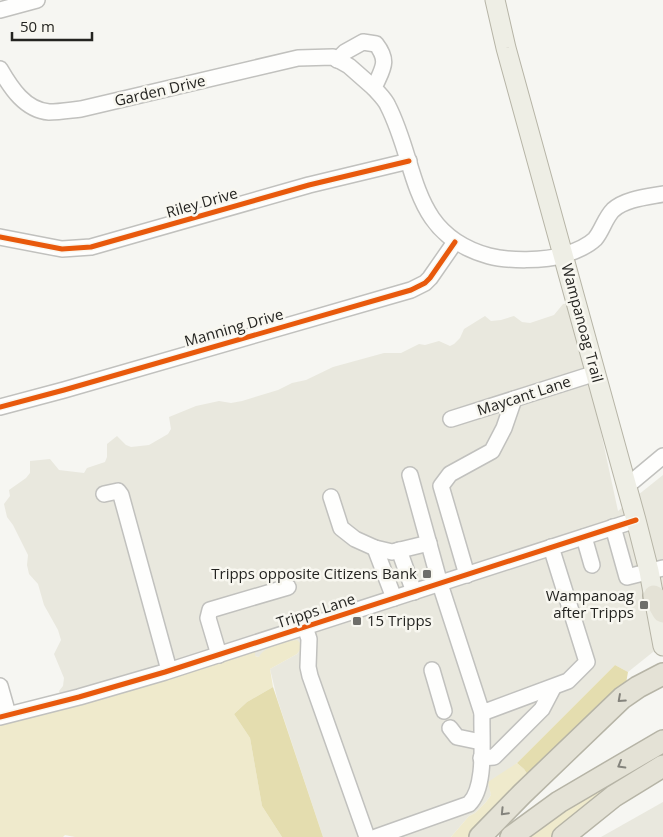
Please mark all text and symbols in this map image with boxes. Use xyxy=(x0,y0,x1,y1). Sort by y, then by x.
scale bar xyxy=(12,10,92,42)
text: 50 m xyxy=(20,16,55,36)
street label: Garden Drive xyxy=(112,70,207,110)
street label: Riley Drive xyxy=(164,182,240,222)
street label: Wampanoag Trail xyxy=(557,261,608,384)
street label: Manning Drive xyxy=(182,303,285,351)
street label: Maycant Lane xyxy=(474,371,573,420)
place label: Tripps opposite Citizens Bank xyxy=(211,563,417,583)
marker: Tripps opposite Citizens Bank xyxy=(421,568,433,580)
place label: Wampanoag after Tripps xyxy=(546,585,634,622)
street label: Tripps Lane xyxy=(274,588,357,632)
marker: Wampanoag after Tripps xyxy=(638,599,650,611)
place label: 15 Tripps xyxy=(367,610,432,630)
marker: 15 Tripps xyxy=(351,615,363,627)
one-way arrow xyxy=(618,693,627,702)
one-way arrow xyxy=(617,759,626,769)
one-way arrow xyxy=(501,806,510,815)

